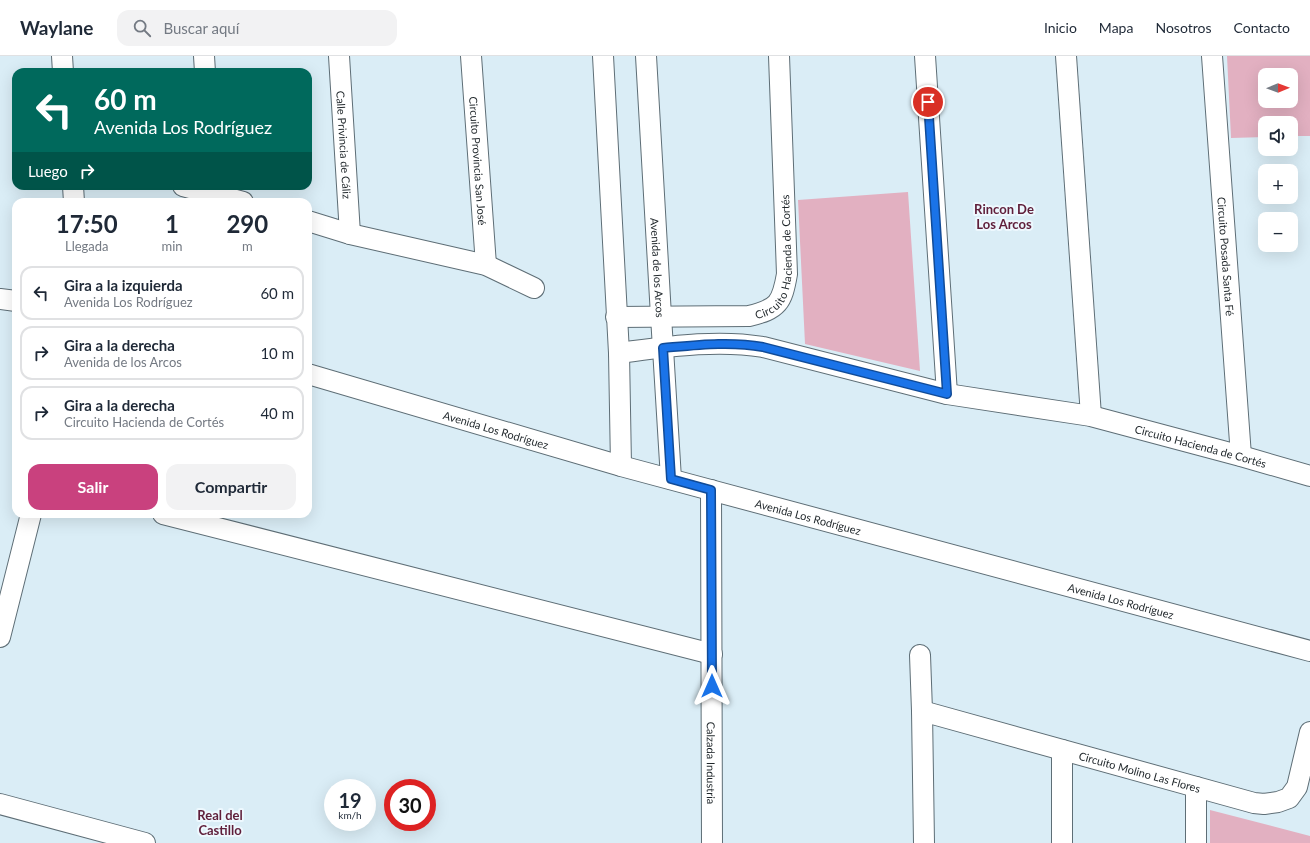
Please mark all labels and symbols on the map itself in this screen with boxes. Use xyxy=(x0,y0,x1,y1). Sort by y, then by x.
north arrow xyxy=(1258,68,1298,108)
pin xyxy=(911,85,945,119)
street label: Calle Privincia de Cáliz xyxy=(335,90,354,199)
street label: Circuito Provincia San José xyxy=(467,96,490,226)
street label: Circuito Hacienda de Cortés xyxy=(753,194,794,321)
street label: Circuito Posada Santa Fé xyxy=(1216,196,1237,317)
district label: Rincon De Los Arcos xyxy=(974,201,1034,232)
street label: Avenida de los Arcos xyxy=(649,217,668,318)
street label: Avenida Los Rodríguez xyxy=(442,408,550,451)
street label: Circuito Hacienda de Cortés xyxy=(1134,422,1268,470)
street label: Avenida Los Rodríguez xyxy=(754,496,862,537)
street label: Avenida Los Rodríguez xyxy=(1067,580,1175,621)
position arrow xyxy=(691,665,733,707)
street label: Calzada Industria xyxy=(705,722,718,804)
street label: Circuito Molino Las Flores xyxy=(1078,748,1202,794)
speed limit sign: 30 xyxy=(384,779,436,831)
district label: Real del Castillo xyxy=(197,807,243,838)

